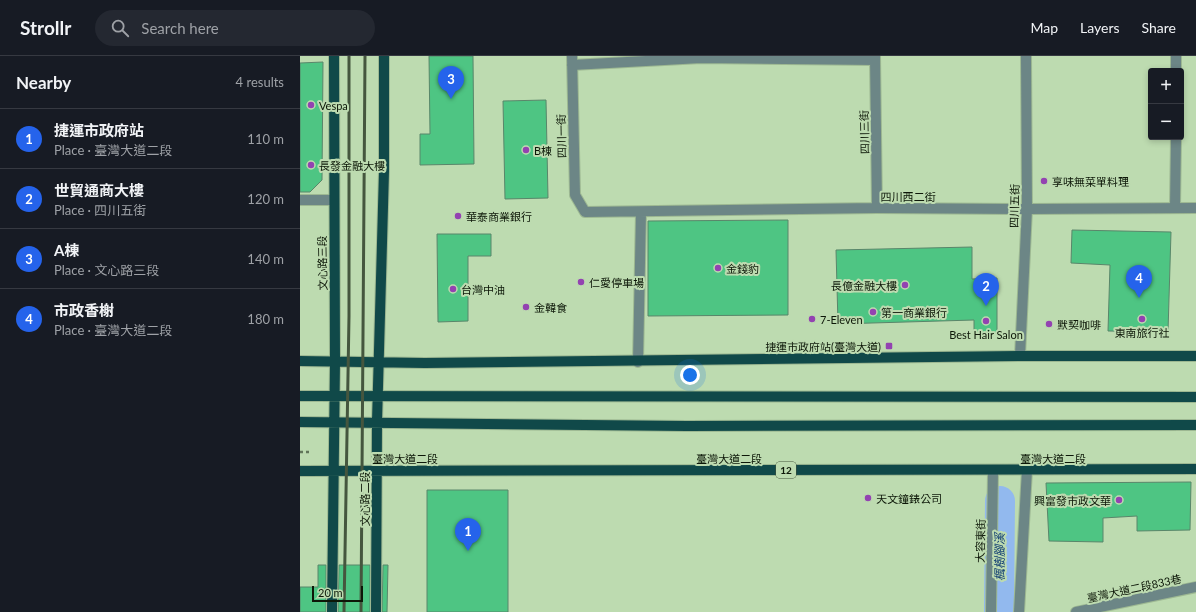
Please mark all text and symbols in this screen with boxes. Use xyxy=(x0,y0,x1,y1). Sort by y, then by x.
search box xyxy=(95,10,375,46)
text: Strollr xyxy=(20,16,71,39)
icon: search xyxy=(109,17,131,39)
text: Search here xyxy=(141,19,219,37)
text: Map xyxy=(1030,19,1058,36)
text: Layers xyxy=(1080,19,1120,36)
text: Share xyxy=(1142,19,1176,36)
pin: 3 xyxy=(438,66,464,99)
map controls xyxy=(1148,68,1184,140)
button: + xyxy=(1148,68,1184,104)
text: Nearby xyxy=(16,72,71,93)
text: 4 results xyxy=(236,74,284,90)
place label: Vespa xyxy=(319,99,348,112)
marker: Vespa xyxy=(306,100,316,110)
button: − xyxy=(1148,104,1184,140)
street label: 四川三街 xyxy=(857,110,871,154)
street label: 四川一街 xyxy=(554,114,568,158)
text: 捷運市政府站 xyxy=(54,121,144,139)
text: 1 xyxy=(25,131,33,147)
text: 110 m xyxy=(247,131,284,147)
text: Place · 臺灣大道二段 xyxy=(54,142,172,158)
place label: B棟 xyxy=(534,144,552,157)
marker: B棟 xyxy=(521,145,531,155)
place label: 長發金融大樓 xyxy=(319,159,385,172)
marker: 長發金融大樓 xyxy=(306,160,316,170)
place label: 享味無菜單料理 xyxy=(1052,175,1129,188)
marker: 享味無菜單料理 xyxy=(1039,176,1049,186)
text: 世貿通商大樓 xyxy=(54,181,144,199)
street label: 四川五街 xyxy=(1007,184,1021,228)
street label: 四川西二街 xyxy=(881,190,936,203)
text: 2 xyxy=(25,191,33,207)
text: 120 m xyxy=(247,191,284,207)
text: Place · 四川五街 xyxy=(54,202,146,218)
place label: 華泰商業銀行 xyxy=(466,210,532,223)
marker: 華泰商業銀行 xyxy=(453,211,463,221)
street label: 文心路三段 xyxy=(315,235,329,291)
text: A棟 xyxy=(54,241,79,259)
text: 3 xyxy=(25,251,33,267)
text: 140 m xyxy=(247,251,284,267)
text: Place · 文心路三段 xyxy=(54,262,159,278)
place label: 金錢豹 xyxy=(726,262,759,275)
marker: 金錢豹 xyxy=(713,263,723,273)
pin: 4 xyxy=(1126,265,1152,298)
pin: 2 xyxy=(973,273,999,306)
place label: 仁愛停車場 xyxy=(589,276,644,289)
marker: 仁愛停車場 xyxy=(576,277,586,287)
place label: 長億金融大樓 xyxy=(831,279,897,292)
marker: 長億金融大樓 xyxy=(900,280,910,290)
place label: 台灣中油 xyxy=(461,283,505,296)
marker: 台灣中油 xyxy=(448,284,458,294)
text: 市政香榭 xyxy=(54,301,114,319)
place label: 金韓食 xyxy=(534,301,567,314)
marker: 金韓食 xyxy=(521,302,531,312)
place label: 第一商業銀行 xyxy=(881,306,947,319)
marker: 第一商業銀行 xyxy=(868,307,878,317)
text: 4 xyxy=(25,311,33,327)
text: 180 m xyxy=(247,311,284,327)
place label: 7-Eleven xyxy=(820,313,863,326)
marker: 7-Eleven xyxy=(807,314,817,324)
marker: 東南旅行社 xyxy=(1137,314,1147,324)
marker: Best Hair Salon xyxy=(981,316,991,326)
place label: 默契咖啡 xyxy=(1057,318,1101,331)
marker: 默契咖啡 xyxy=(1044,319,1054,329)
text: Place · 臺灣大道二段 xyxy=(54,322,172,338)
place label: 東南旅行社 xyxy=(1115,326,1170,339)
place label: Best Hair Salon xyxy=(949,328,1023,341)
place label: 捷運市政府站(臺灣大道) xyxy=(765,340,881,353)
marker: 捷運市政府站(臺灣大道) xyxy=(884,341,894,351)
your location xyxy=(680,365,700,385)
street label: 臺灣大道二段 xyxy=(372,452,438,465)
street label: 臺灣大道二段 xyxy=(696,452,762,465)
street label: 臺灣大道二段 xyxy=(1020,452,1086,465)
road number: 12 xyxy=(776,462,796,478)
street label: 文心路二段 xyxy=(358,472,371,527)
place label: 天文鐘錶公司 xyxy=(876,492,942,505)
marker: 天文鐘錶公司 xyxy=(863,493,873,503)
place label: 興富發市政文華 xyxy=(1034,494,1111,507)
marker: 興富發市政文華 xyxy=(1114,495,1124,505)
pin: 1 xyxy=(455,518,481,551)
street label: 大容東街 xyxy=(973,519,987,563)
water label: 楓樹腳溪 xyxy=(992,531,1007,581)
street label: 臺灣大道二段833巷 xyxy=(1086,572,1182,604)
scale bar xyxy=(312,584,363,603)
text: 20 m xyxy=(318,586,343,599)

